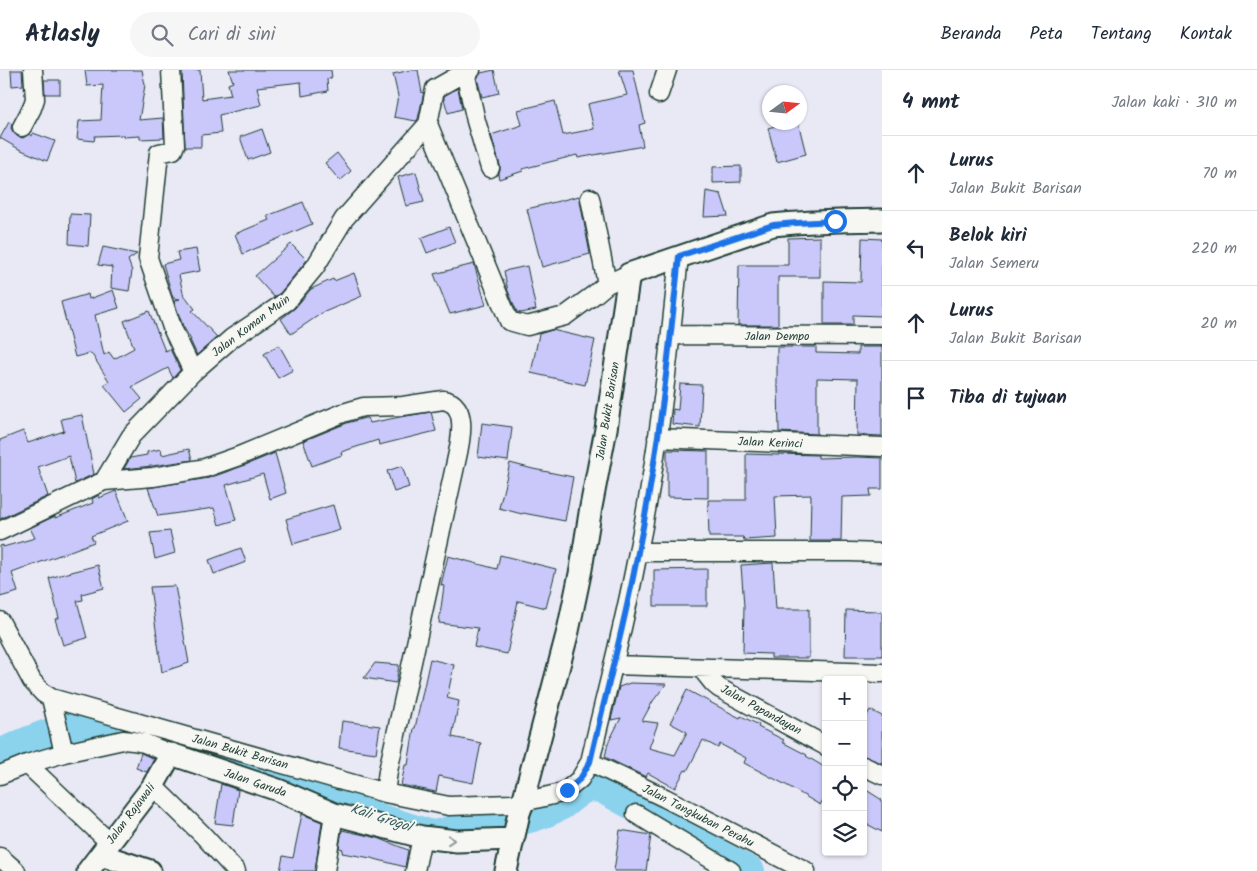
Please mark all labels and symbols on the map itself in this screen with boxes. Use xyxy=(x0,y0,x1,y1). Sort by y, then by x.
north arrow xyxy=(762,85,807,130)
route start xyxy=(824,210,847,233)
street label: Jalan Koman Muin xyxy=(208,290,294,362)
street label: Jalan Dempo xyxy=(745,327,809,346)
street label: Jalan Bukit Barisan xyxy=(591,360,625,462)
street label: Jalan Kerinci xyxy=(737,432,804,454)
street label: Jalan Papandayan xyxy=(717,680,805,740)
street label: Jalan Bukit Barisan xyxy=(189,729,291,775)
street label: Jalan Garuda xyxy=(221,763,289,803)
street label: Jalan Rajawali xyxy=(102,779,161,848)
route end xyxy=(556,779,579,802)
street label: Jalan Tangkuban Perahu xyxy=(639,780,757,853)
water label: Kali Grogol xyxy=(348,798,417,839)
one-way arrow xyxy=(447,834,455,845)

